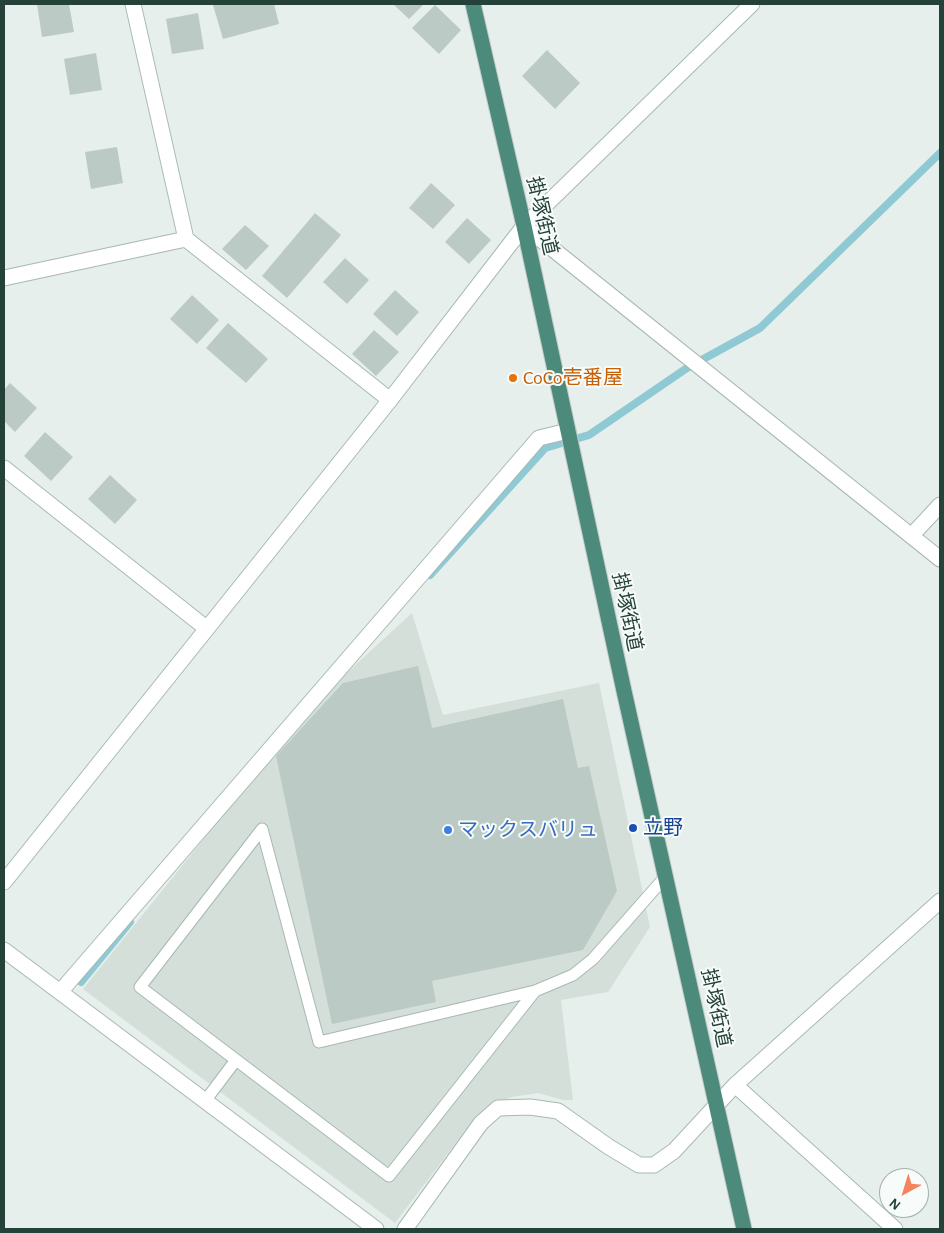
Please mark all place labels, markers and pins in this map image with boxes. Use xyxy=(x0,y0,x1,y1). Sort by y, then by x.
place label: CoCo壱番屋 xyxy=(523,366,623,390)
marker: CoCo壱番屋 xyxy=(507,372,519,384)
place label: 立野 xyxy=(643,816,683,840)
place label: マックスバリュ xyxy=(458,818,598,842)
marker: 立野 xyxy=(627,822,639,834)
marker: マックスバリュ xyxy=(442,824,454,836)

